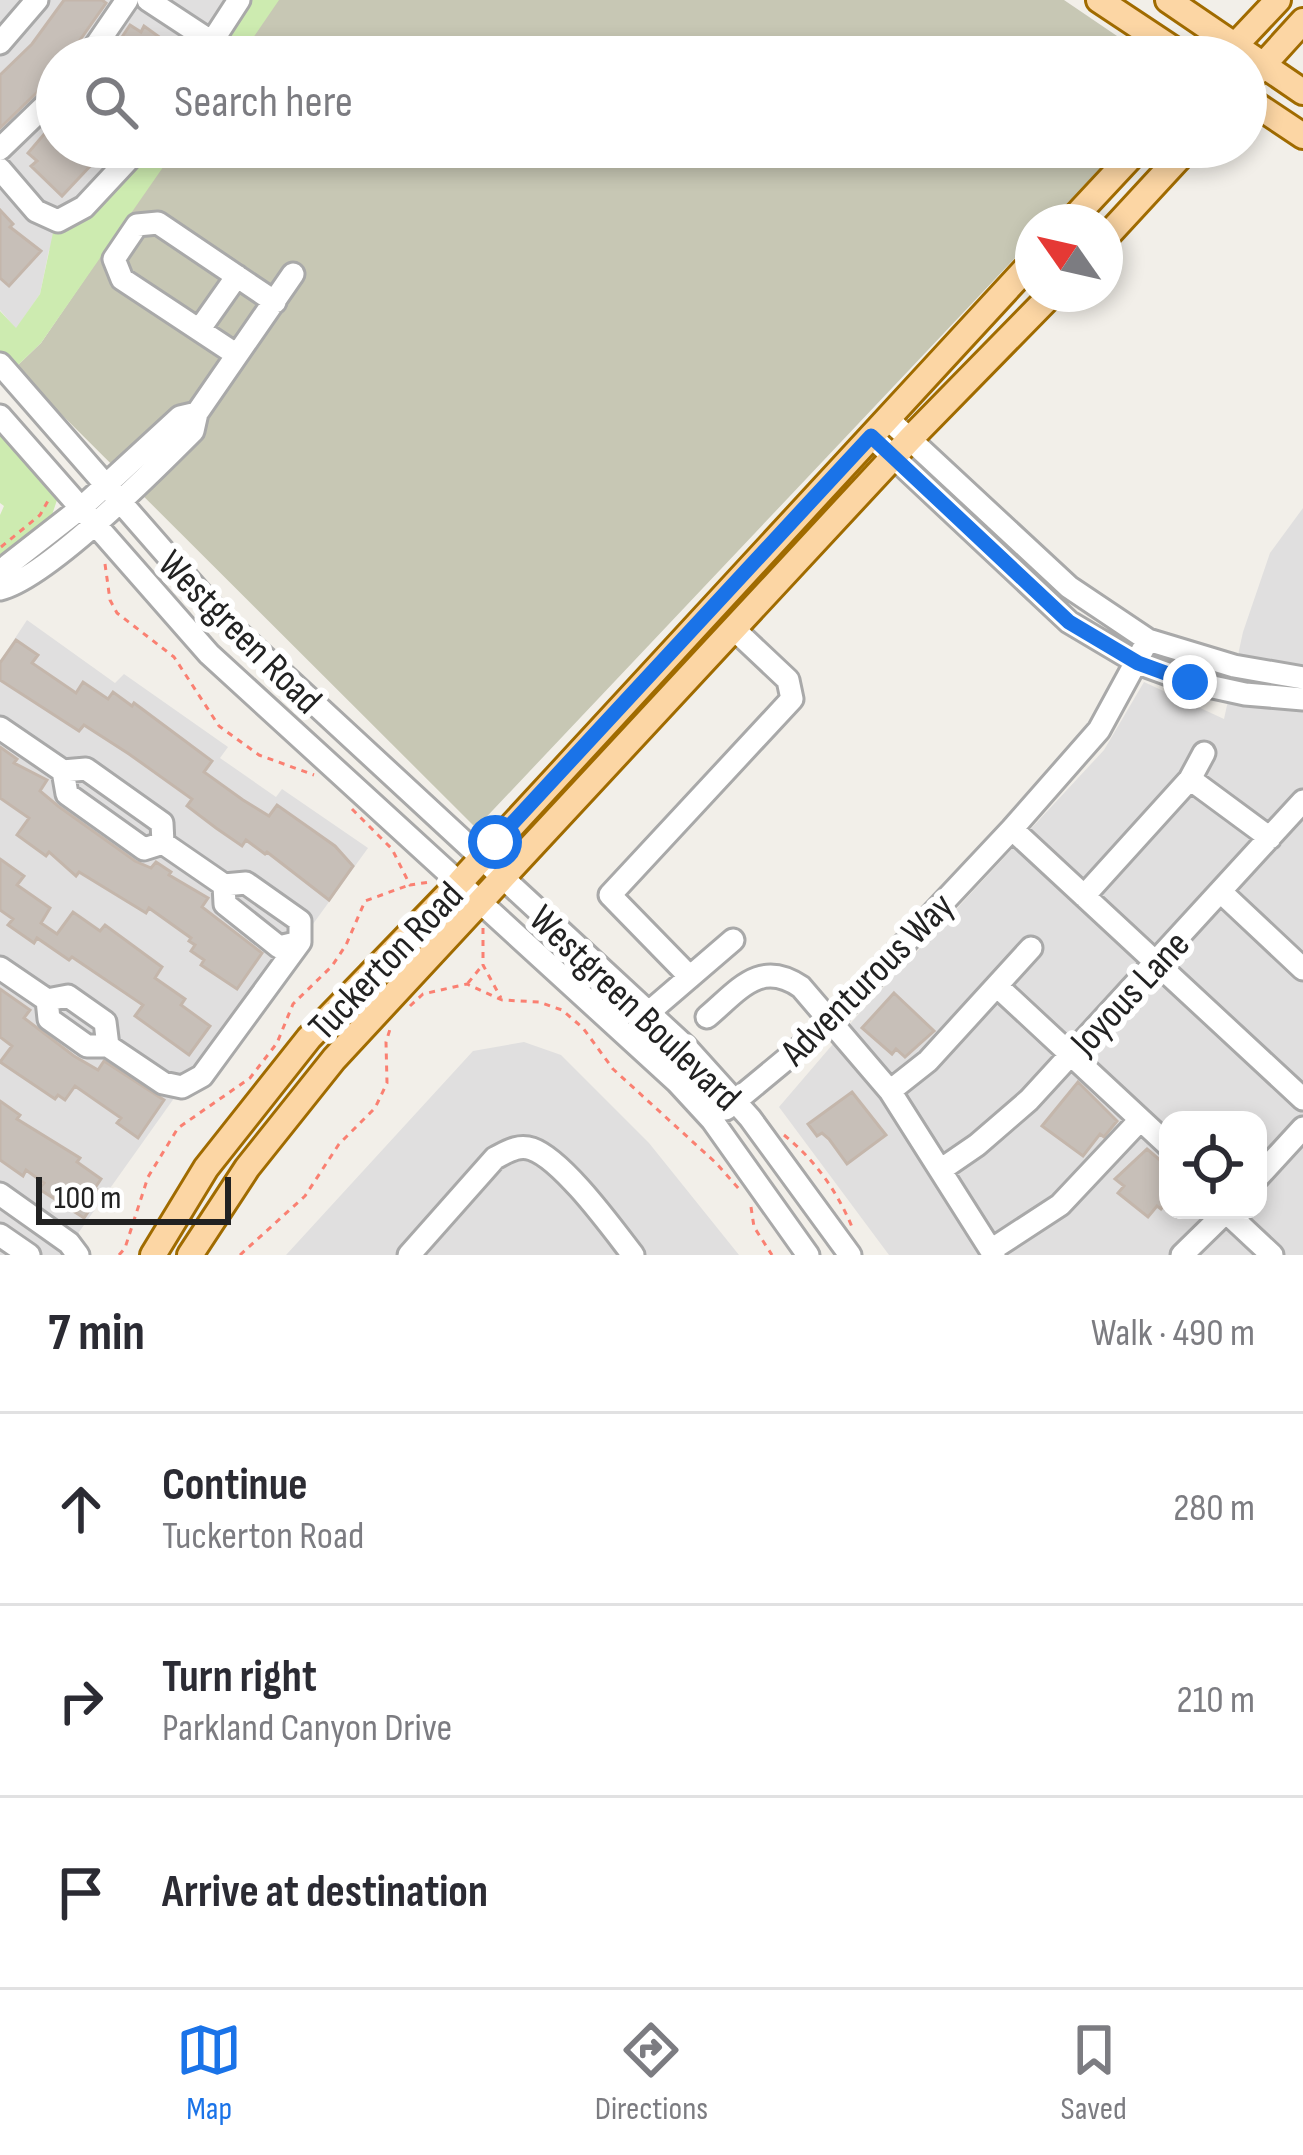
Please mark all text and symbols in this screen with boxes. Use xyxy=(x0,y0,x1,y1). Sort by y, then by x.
search box xyxy=(36,36,1267,168)
icon: search xyxy=(78,69,144,135)
text: Search here xyxy=(174,75,353,130)
north arrow xyxy=(1015,204,1123,312)
street label: Westgreen Road xyxy=(148,541,331,724)
route end xyxy=(1163,655,1217,709)
route start xyxy=(468,815,522,869)
street label: Tuckerton Road xyxy=(300,873,474,1051)
street label: Adventurous Way xyxy=(771,883,964,1077)
street label: Westgreen Boulevard xyxy=(519,896,750,1121)
street label: Joyous Lane xyxy=(1061,922,1200,1066)
map controls xyxy=(1159,1111,1267,1219)
button: locate xyxy=(1159,1111,1267,1219)
scale bar xyxy=(36,1171,231,1224)
text: 100 m xyxy=(54,1178,121,1218)
text: 7 min xyxy=(48,1303,145,1364)
text: Walk · 490 m xyxy=(1091,1310,1255,1357)
text: Continue xyxy=(162,1458,308,1513)
icon: ahead xyxy=(48,1476,114,1542)
text: 280 m xyxy=(1173,1485,1255,1532)
text: Tuckerton Road xyxy=(162,1513,364,1560)
text: Turn right xyxy=(162,1650,317,1705)
icon: right xyxy=(48,1668,114,1734)
text: 210 m xyxy=(1177,1677,1255,1724)
text: Parkland Canyon Drive xyxy=(162,1705,452,1752)
icon: arrive xyxy=(48,1860,114,1926)
text: Arrive at destination xyxy=(162,1865,488,1920)
tab: Map xyxy=(176,2017,242,2129)
tab: Directions xyxy=(595,2017,708,2129)
tab: Saved xyxy=(1061,2017,1127,2129)

